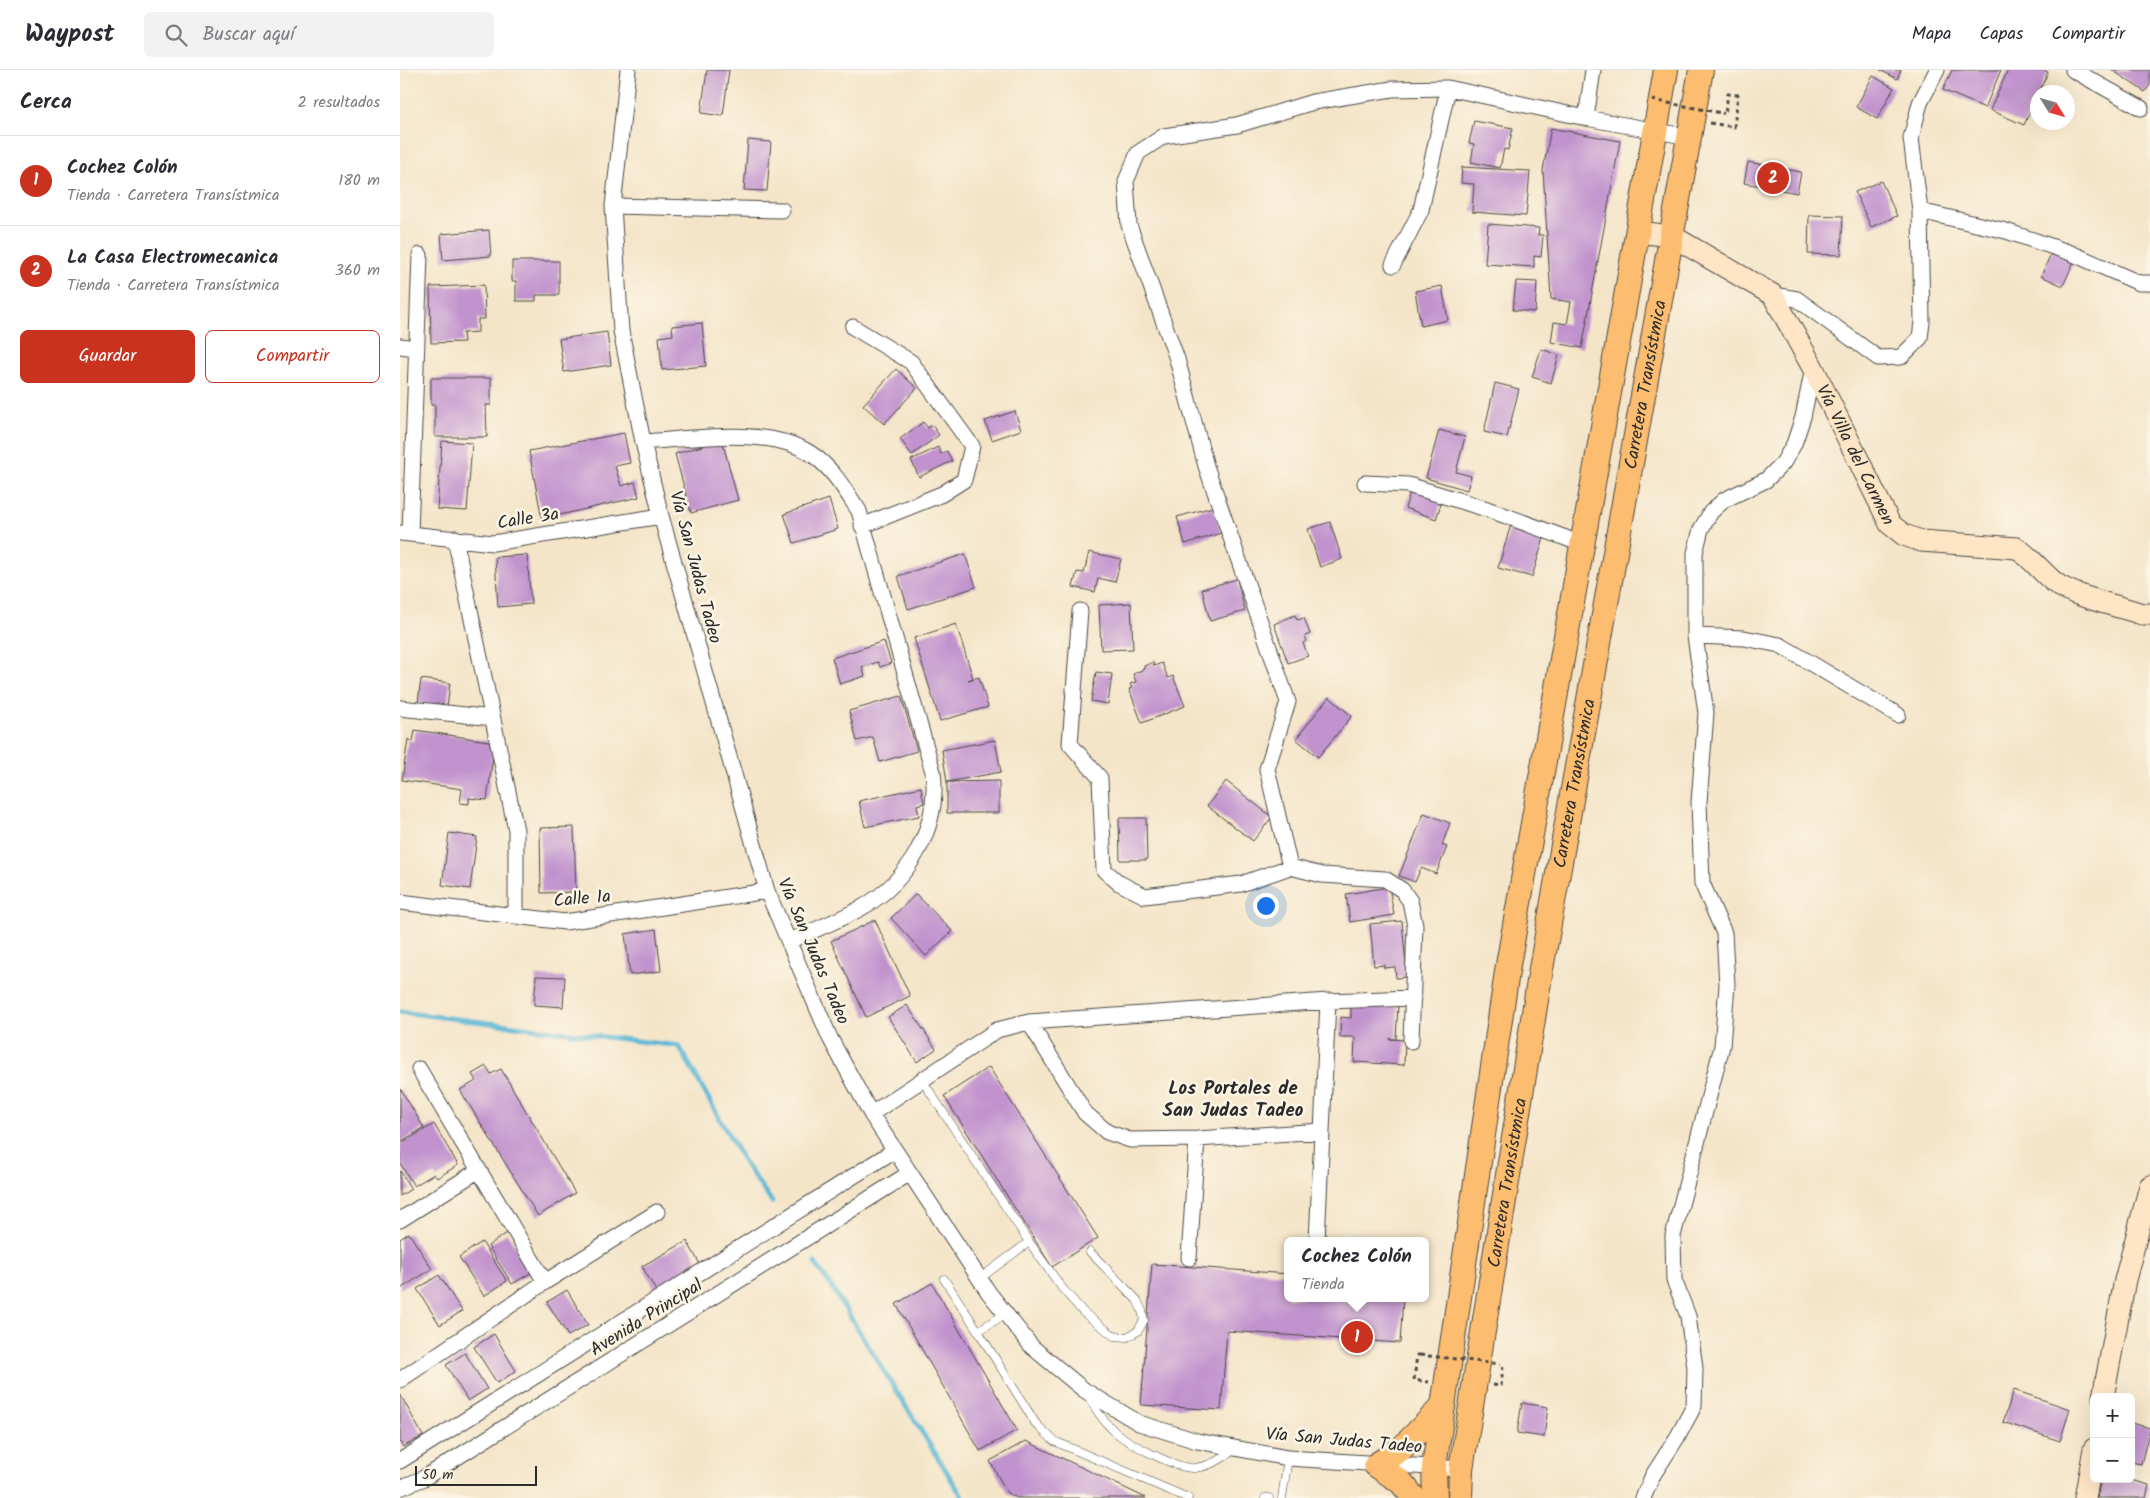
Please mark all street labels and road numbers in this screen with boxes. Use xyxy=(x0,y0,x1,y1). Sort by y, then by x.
street label: Carretera Transístmica xyxy=(1617,298,1676,472)
street label: Vía Villa del Carmen xyxy=(1807,380,1901,531)
street label: Vía San Judas Tadeo xyxy=(660,488,729,647)
street label: Calle 3a xyxy=(495,500,561,539)
street label: Carretera Transístmica xyxy=(1546,697,1605,870)
street label: Vía San Judas Tadeo xyxy=(769,874,857,1030)
street label: Calle 1a xyxy=(552,883,612,916)
street label: Carretera Transístmica xyxy=(1480,1096,1536,1270)
street label: Avenida Principal xyxy=(585,1272,709,1365)
street label: Vía San Judas Tadeo xyxy=(1264,1420,1423,1463)

